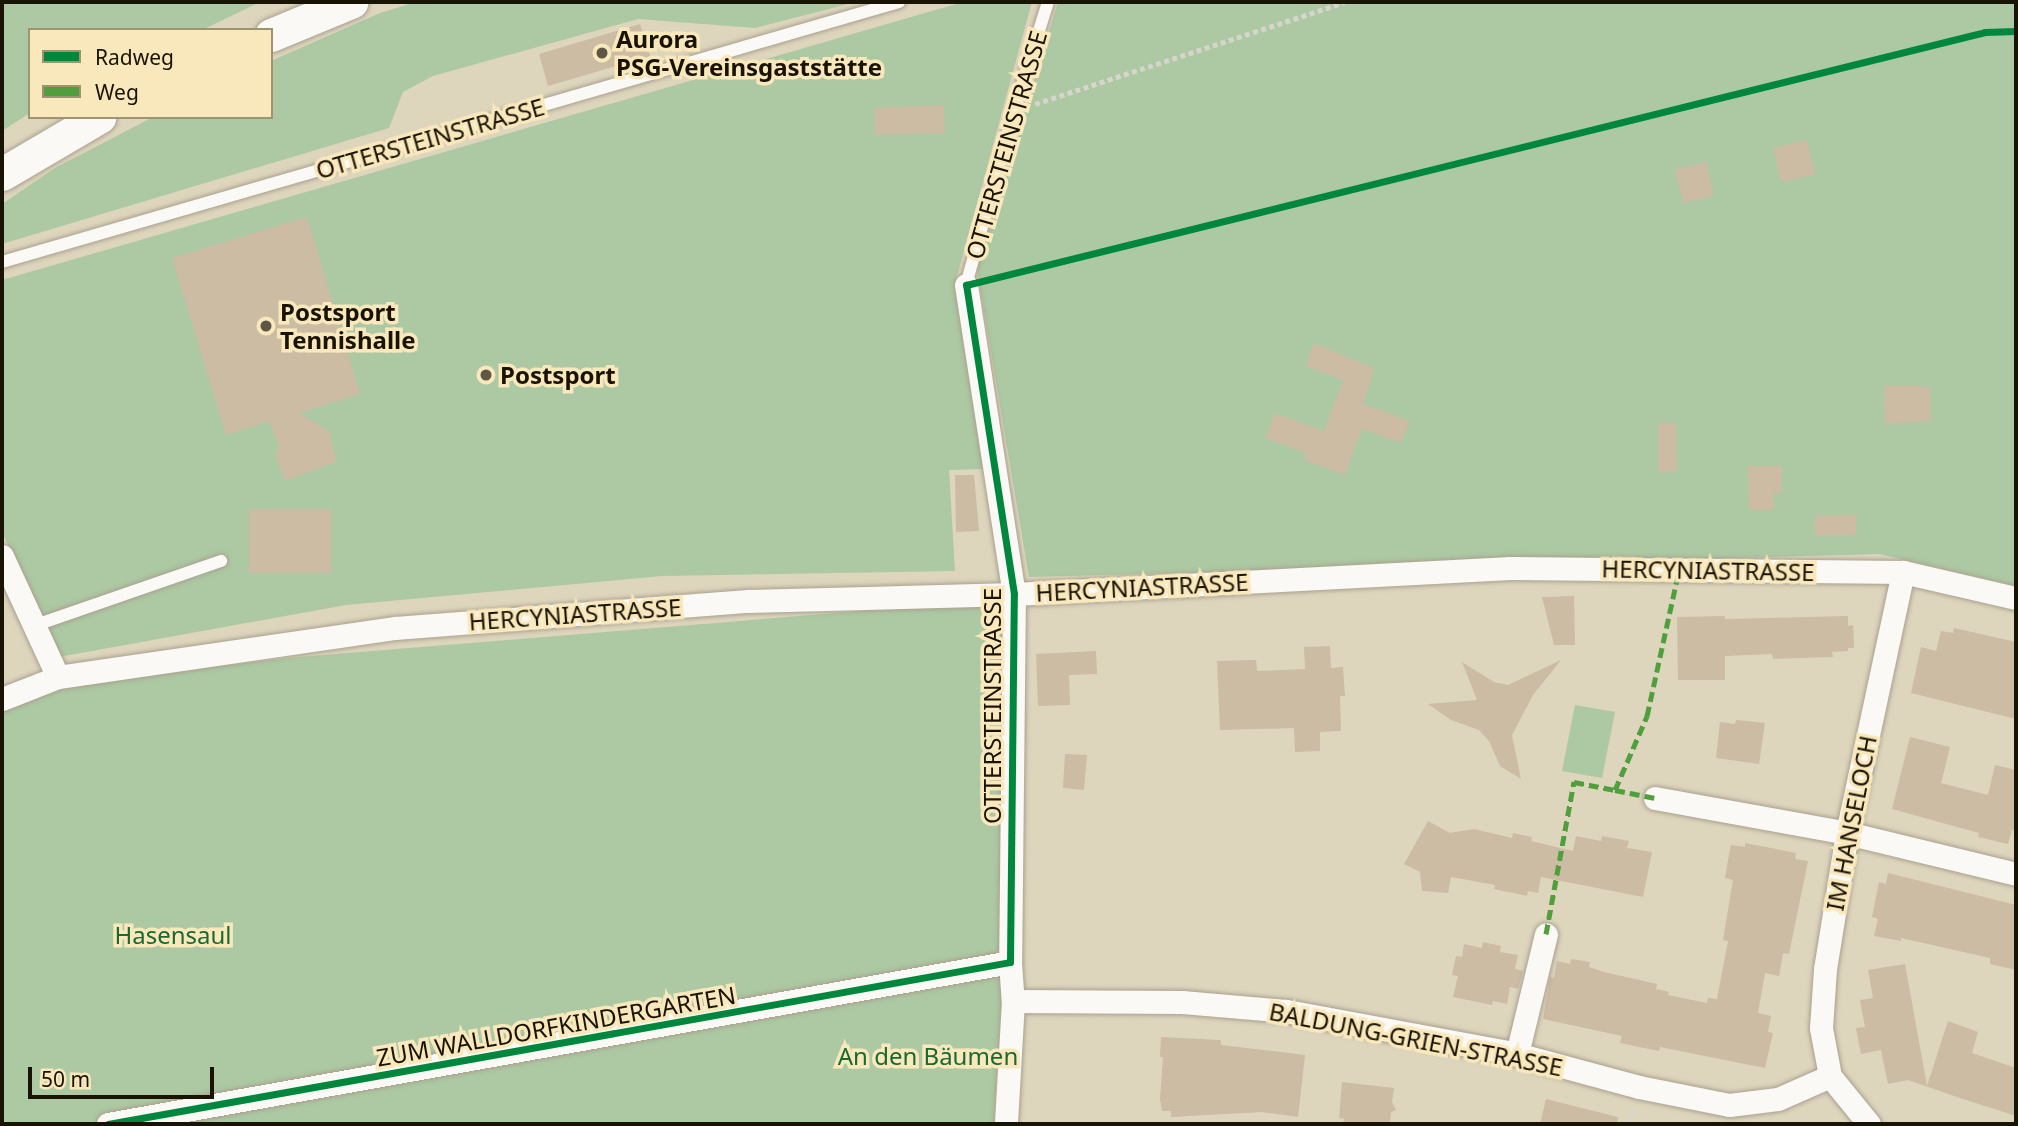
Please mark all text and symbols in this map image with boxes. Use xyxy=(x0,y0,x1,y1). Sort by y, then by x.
place label: Aurora PSG-Vereinsgaststätte xyxy=(616,25,882,81)
legend xyxy=(28,28,273,119)
street label: OTTERSTEINSTRASSE xyxy=(960,28,1052,262)
text: Radweg xyxy=(95,43,174,71)
marker: Aurora PSG-Vereinsgaststätte xyxy=(594,45,610,61)
text: Weg xyxy=(95,78,139,106)
street label: OTTERSTEINSTRASSE xyxy=(313,92,547,184)
place label: Postsport Tennishalle xyxy=(280,298,416,354)
marker: Postsport Tennishalle xyxy=(258,318,274,334)
place label: Postsport xyxy=(500,361,616,389)
marker: Postsport xyxy=(478,367,494,383)
street label: HERCYNIASTRASSE xyxy=(1601,554,1815,586)
street label: HERCYNIASTRASSE xyxy=(1035,567,1249,607)
street label: OTTERSTEINSTRASSE xyxy=(978,588,1006,824)
street label: HERCYNIASTRASSE xyxy=(468,592,682,636)
street label: IM HANSELOCH xyxy=(1820,733,1882,913)
park label: Hasensaul xyxy=(114,921,232,949)
street label: ZUM WALLDORFKINDERGARTEN xyxy=(374,980,738,1072)
street label: BALDUNG-GRIEN-STRASSE xyxy=(1267,996,1565,1082)
park label: An den Bäumen xyxy=(838,1042,1018,1070)
scale bar xyxy=(32,1052,217,1096)
text: 50 m xyxy=(41,1065,90,1093)

